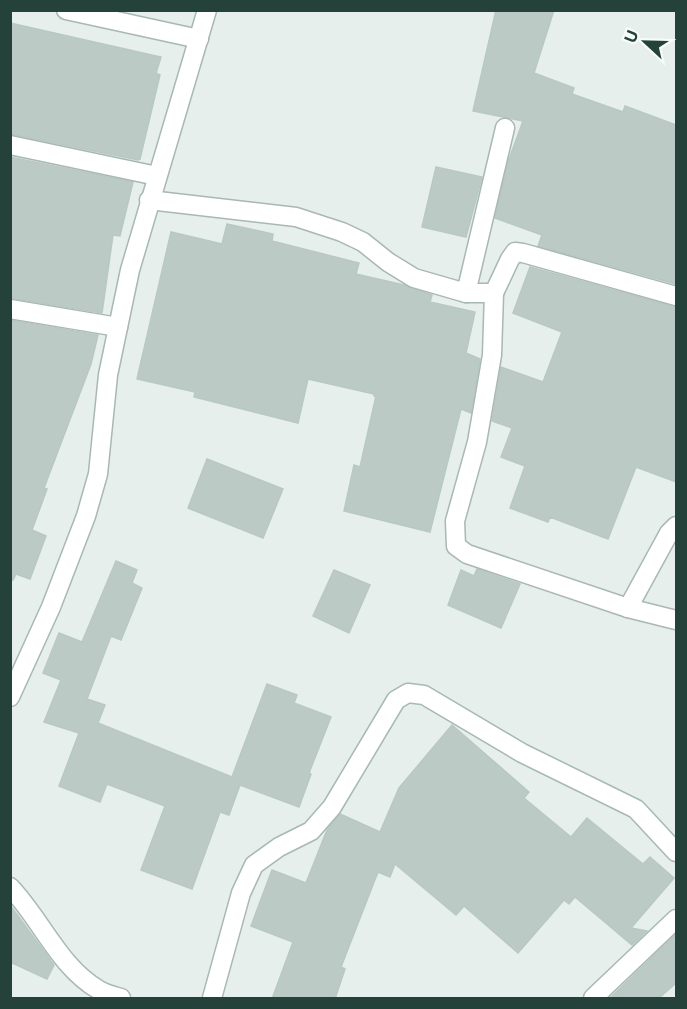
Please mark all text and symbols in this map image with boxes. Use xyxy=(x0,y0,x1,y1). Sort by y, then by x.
north arrow xyxy=(615,12,675,72)
text: U xyxy=(620,27,643,46)

